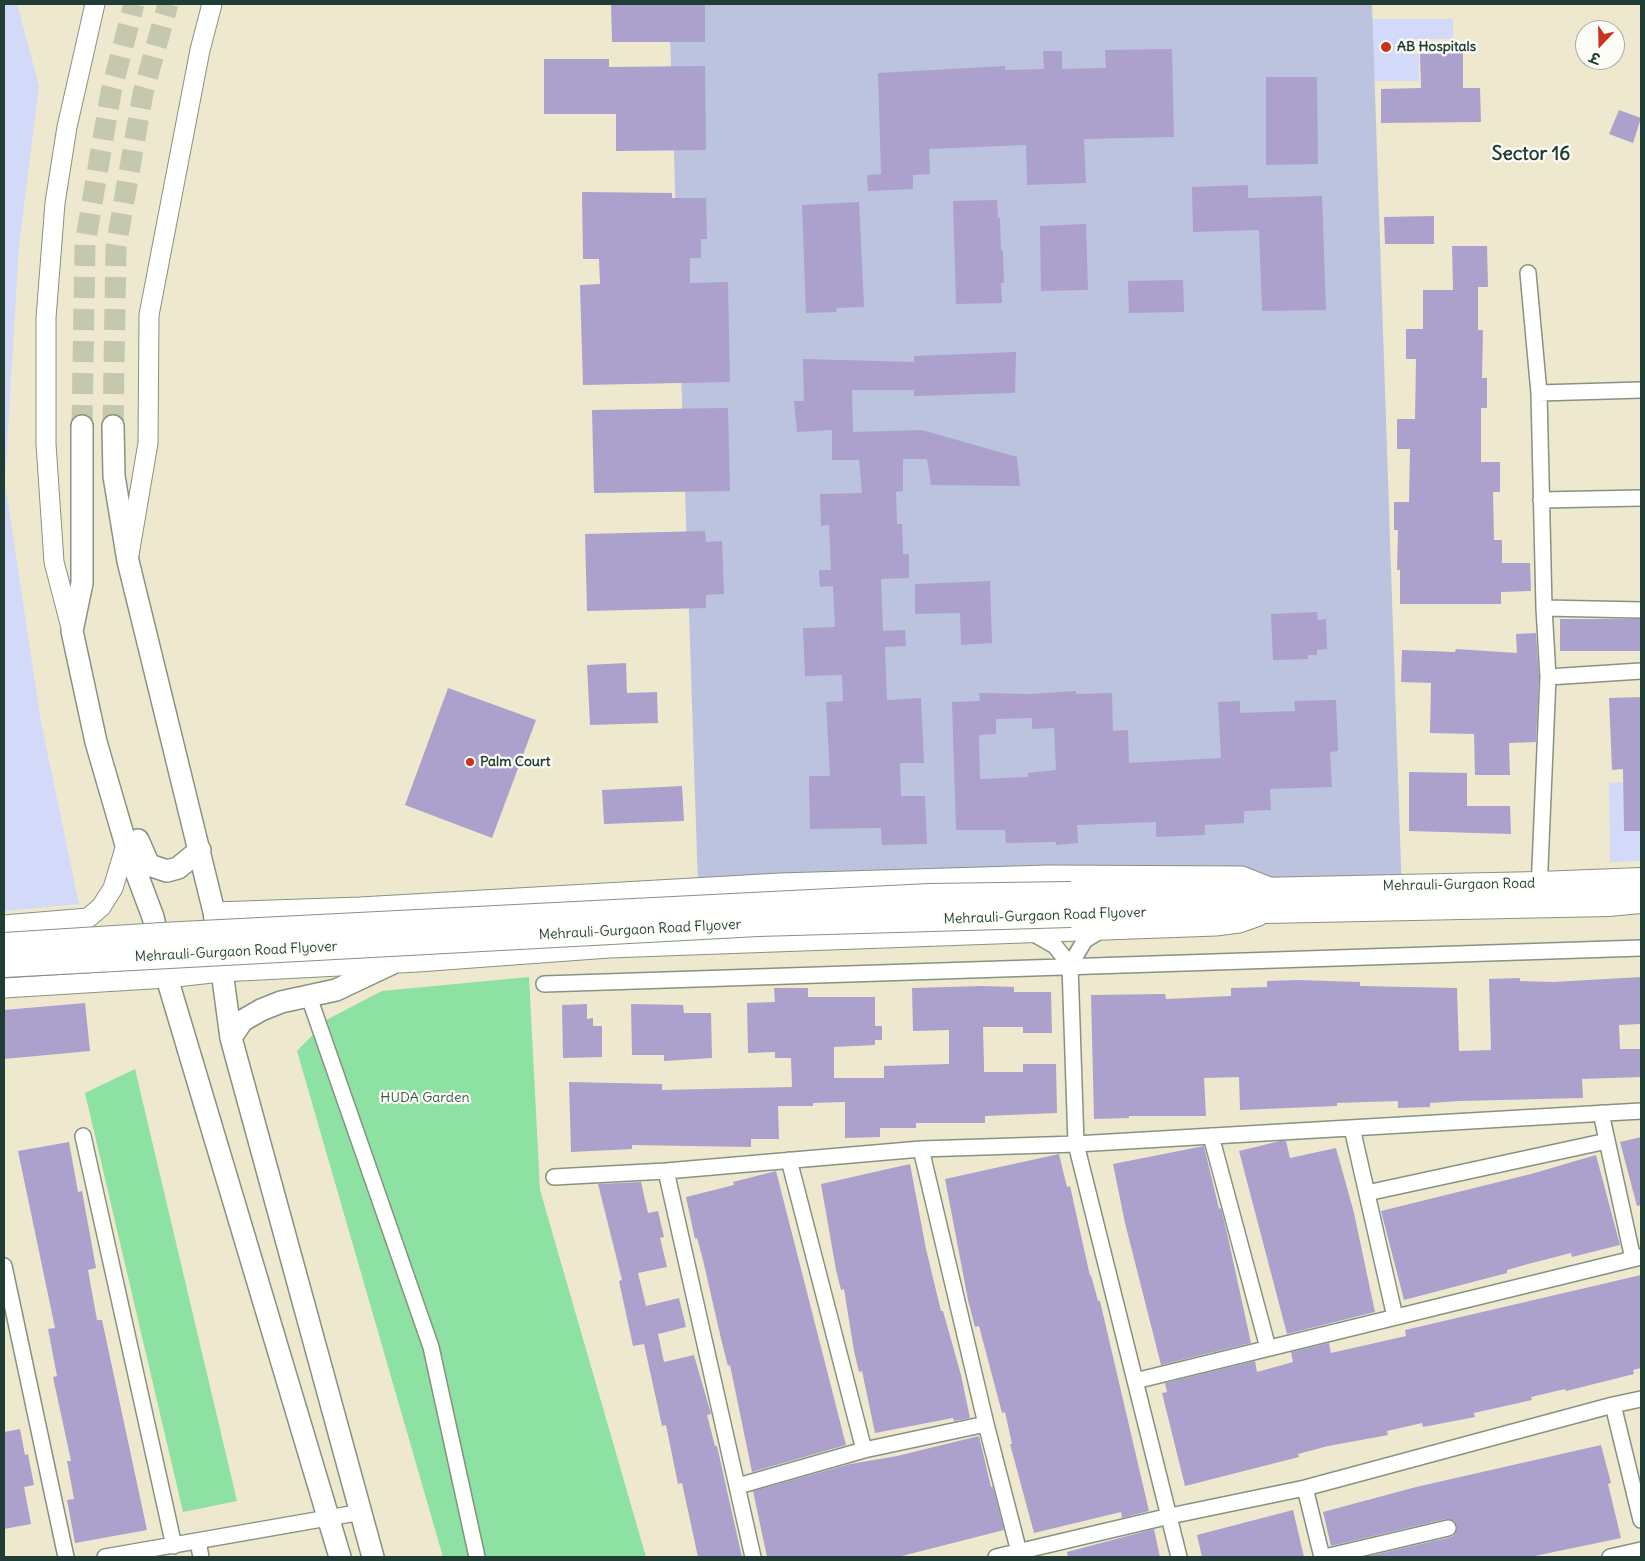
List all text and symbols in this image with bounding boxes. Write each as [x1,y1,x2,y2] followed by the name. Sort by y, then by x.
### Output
[1575,20,1625,70] north arrow
[1397,39,1476,55] place label: AB Hospitals
[1379,40,1393,54] marker: AB Hospitals
[1587,48,1603,68] text: उ
[1492,144,1570,166] district label: Sector 16
[480,754,550,770] place label: Palm Court
[464,756,476,768] marker: Palm Court
[1383,875,1535,895] street label: Mehrauli-Gurgaon Road
[943,904,1147,928] street label: Mehrauli-Gurgaon Road Flyover
[538,916,742,944] street label: Mehrauli-Gurgaon Road Flyover
[134,938,338,966] street label: Mehrauli-Gurgaon Road Flyover
[380,1090,470,1106] park label: HUDA Garden

